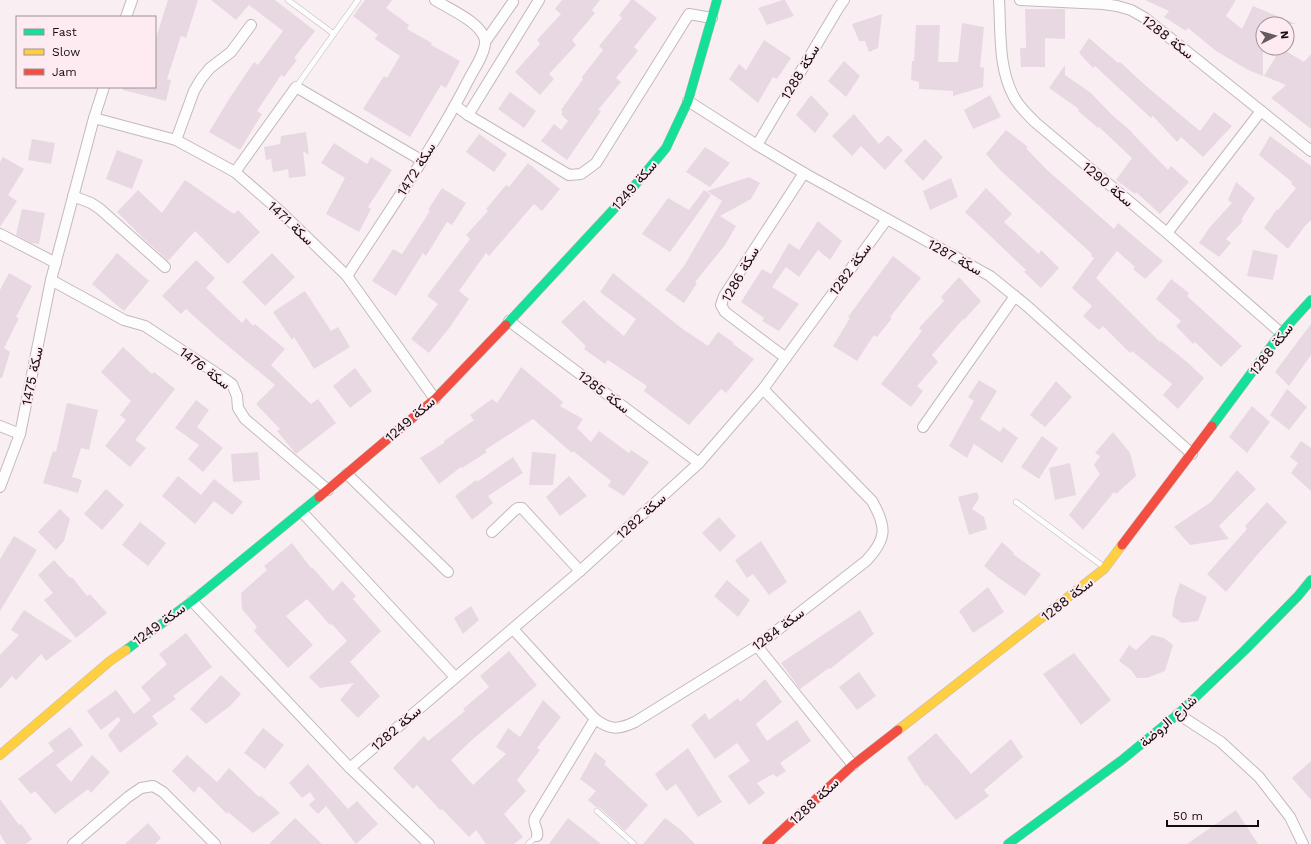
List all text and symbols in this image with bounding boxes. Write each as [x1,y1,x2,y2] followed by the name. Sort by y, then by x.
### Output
[1139,12,1197,62] street label: سكة 1288
[16,16,156,88] legend
[1255,16,1295,56] north arrow
[52,25,77,39] text: Fast
[1278,30,1291,40] text: N
[777,42,823,102] street label: سكة 1288
[52,45,80,59] text: Slow
[52,65,77,79] text: Jam
[393,139,439,199] street label: سكة 1472
[608,157,660,213] street label: سكة 1249
[1079,158,1137,210] street label: سكة 1290
[265,198,317,248] street label: سكة 1471
[925,236,985,278] street label: سكة 1287
[826,240,874,298] street label: سكة 1282
[718,244,762,304] street label: سكة 1286
[1246,320,1296,378] street label: سكة 1288
[176,344,234,392] street label: سكة 1476
[18,345,46,407] street label: سكة 1475
[575,367,633,417] street label: سكة 1285
[382,393,438,445] street label: سكة 1249
[613,490,669,542] street label: سكة 1282
[1038,574,1096,624] street label: سكة 1288
[130,600,188,648] street label: سكة 1249
[749,604,807,654] street label: سكة 1284
[1136,692,1202,752] street label: شارع الروضة
[368,702,424,754] street label: سكة 1282
[786,774,842,828] street label: سكة 1288
[1167,802,1258,828] scale bar
[1173,809,1203,823] text: 50 m

